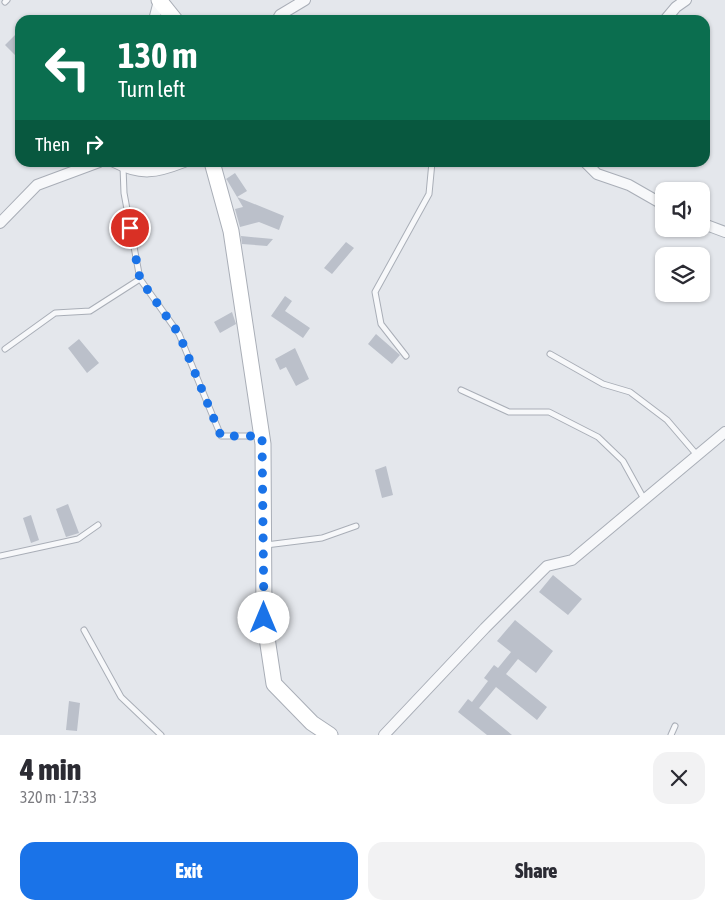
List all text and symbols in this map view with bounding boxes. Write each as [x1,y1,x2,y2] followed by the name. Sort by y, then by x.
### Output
[35,35,100,100] icon: left
[118,35,197,75] text: 130 m
[118,76,185,102] text: Turn left
[80,130,108,158] icon: right
[35,133,70,155] text: Then
[655,182,710,302] map controls
[655,182,710,237] button: sound
[109,207,151,249] pin
[116,214,144,242] icon: arrive
[655,247,710,302] button: layers
[237,591,289,643] position arrow
[20,752,81,786] text: 4 min
[653,752,705,804] button: close
[20,788,97,806] text: 320 m · 17:33
[20,842,358,900] button: Exit
[368,842,705,900] button: Share

